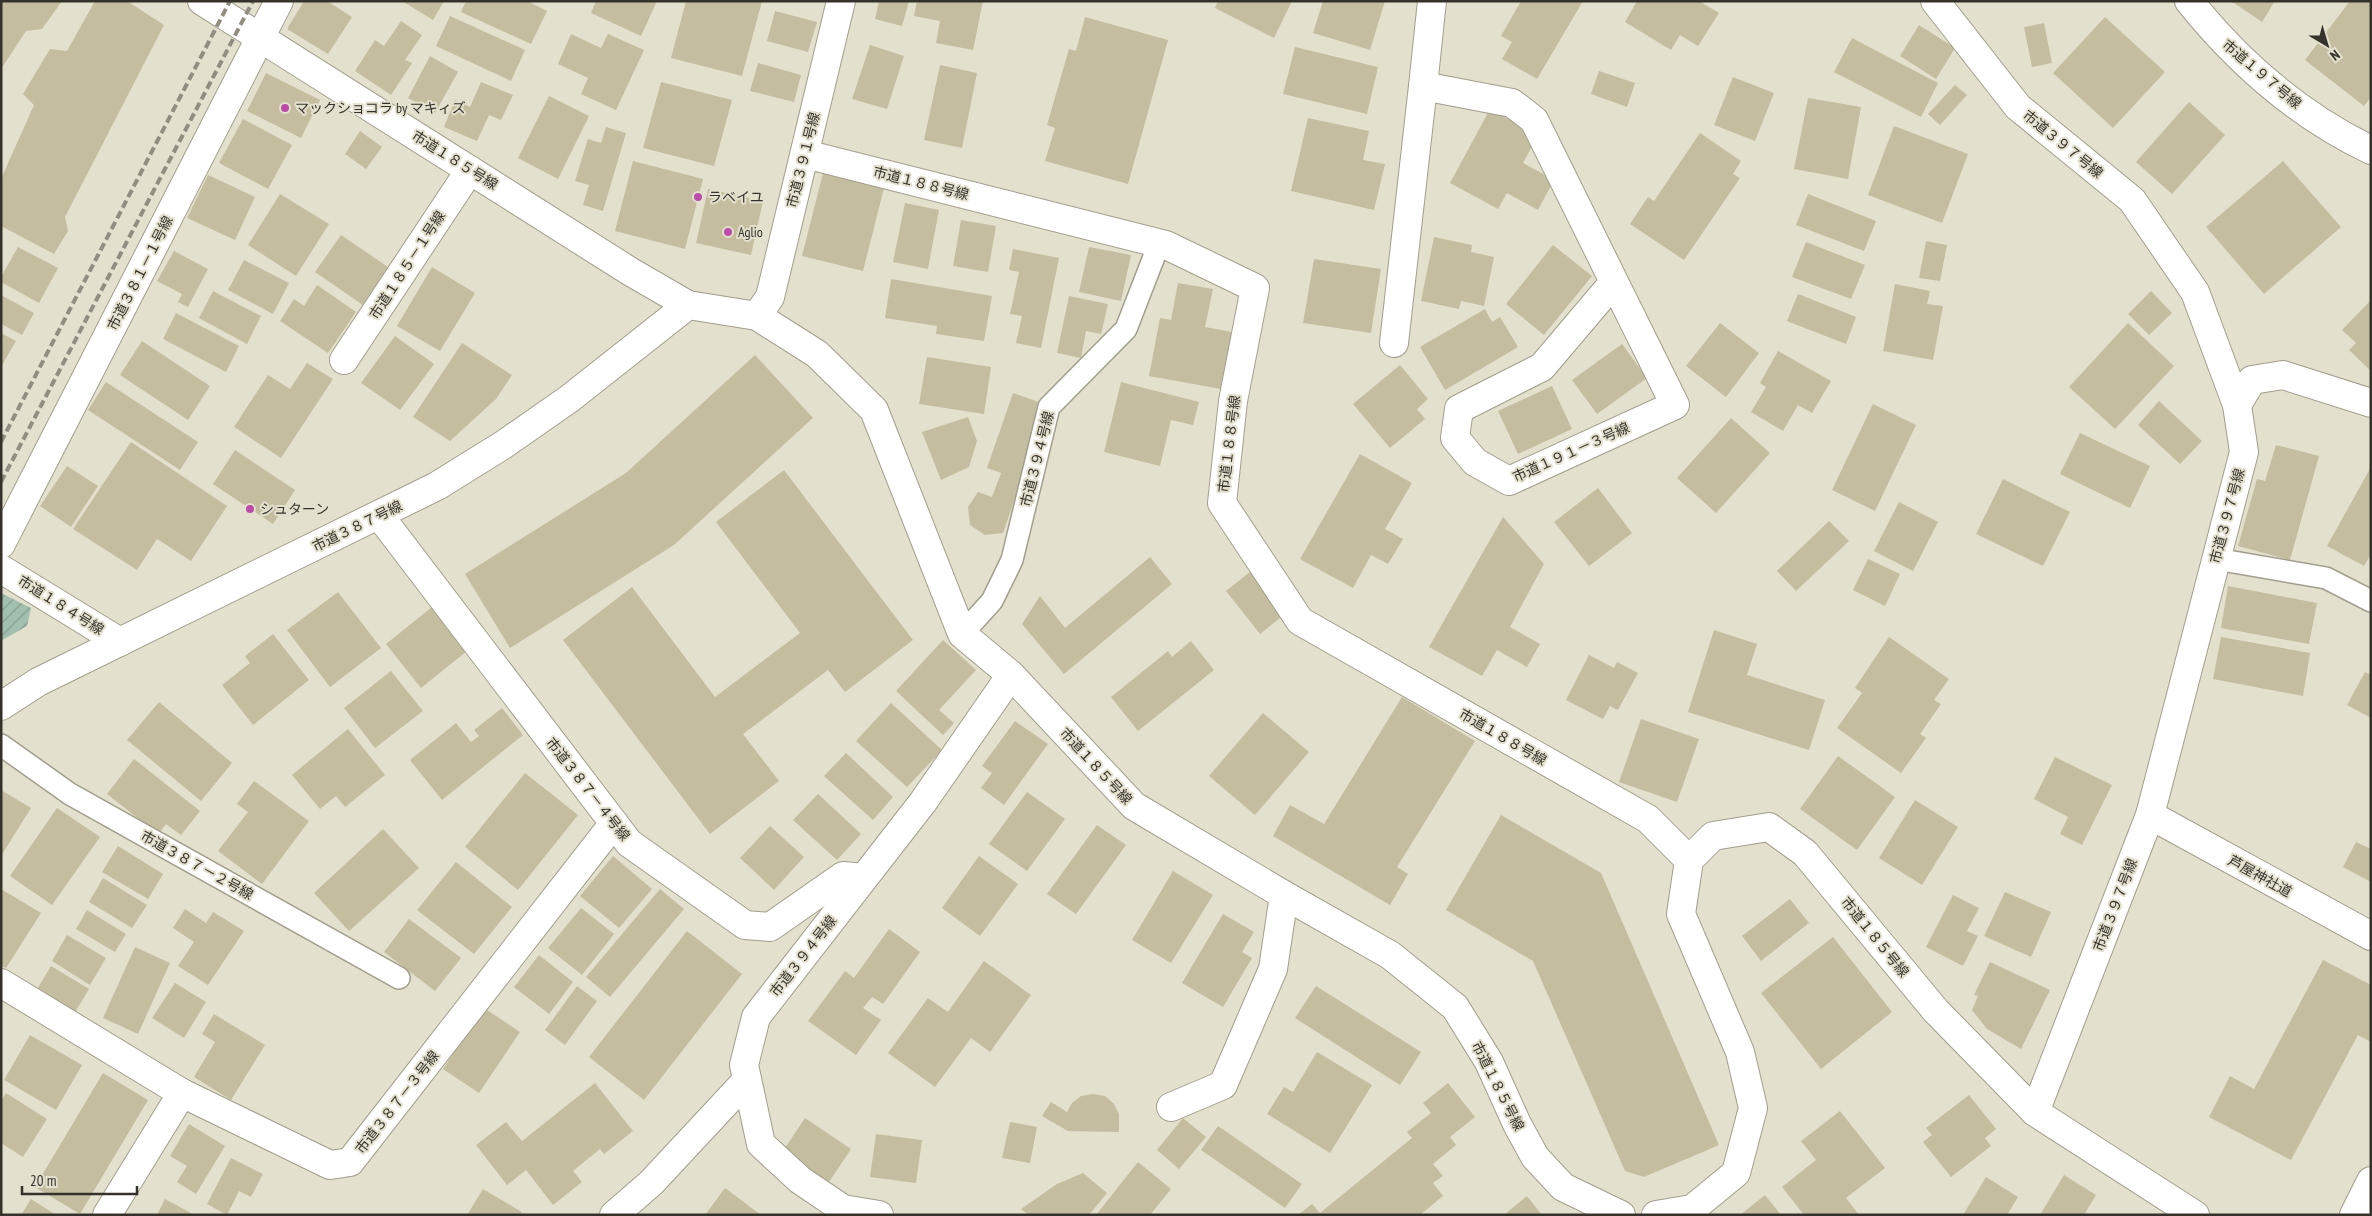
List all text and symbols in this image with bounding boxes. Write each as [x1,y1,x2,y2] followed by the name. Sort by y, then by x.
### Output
[2302,20,2352,70] north arrow
[2219,36,2305,112] street label: 市道１９７号線
[2326,46,2344,65] text: N
[295,99,466,117] place label: マックショコラ by マキィズ
[279,102,291,114] marker: マックショコラ by マキィズ
[2019,106,2107,182] street label: 市道３９７号線
[782,110,824,210] street label: 市道３９１号線
[409,126,501,194] street label: 市道１８５号線
[871,162,971,204] street label: 市道１８８号線
[708,188,764,206] place label: ラベイユ
[692,191,704,203] marker: ラベイユ
[365,207,449,323] street label: 市道１８５－１号線
[103,213,177,333] street label: 市道３８１－１号線
[738,223,763,241] place label: Aglio
[722,226,734,238] marker: Aglio
[1214,394,1244,494] street label: 市道１８８号線
[1016,409,1058,509] street label: 市道３９４号線
[1510,418,1632,486] street label: 市道１９１－３号線
[2206,466,2248,566] street label: 市道３９７号線
[309,496,405,556] street label: 市道３８７号線
[260,500,329,518] place label: シュターン
[244,503,256,515] marker: シュターン
[15,571,107,639] street label: 市道１８４号線
[1456,705,1550,769] street label: 市道１８８号線
[1056,724,1136,808] street label: 市道１８５号線
[542,734,634,844] street label: 市道３８７－４号線
[138,827,256,903] street label: 市道３８７－２号線
[2225,851,2295,901] street label: 芦屋神社道
[2089,856,2141,954] street label: 市道３９７号線
[1837,893,1913,981] street label: 市道１８５号線
[766,912,840,1000] street label: 市道３９４号線
[1468,1038,1528,1134] street label: 市道１８５号線
[351,1047,443,1157] street label: 市道３８７－３号線
[22,1164,138,1196] scale bar
[30,1171,56,1190] text: 20 m

